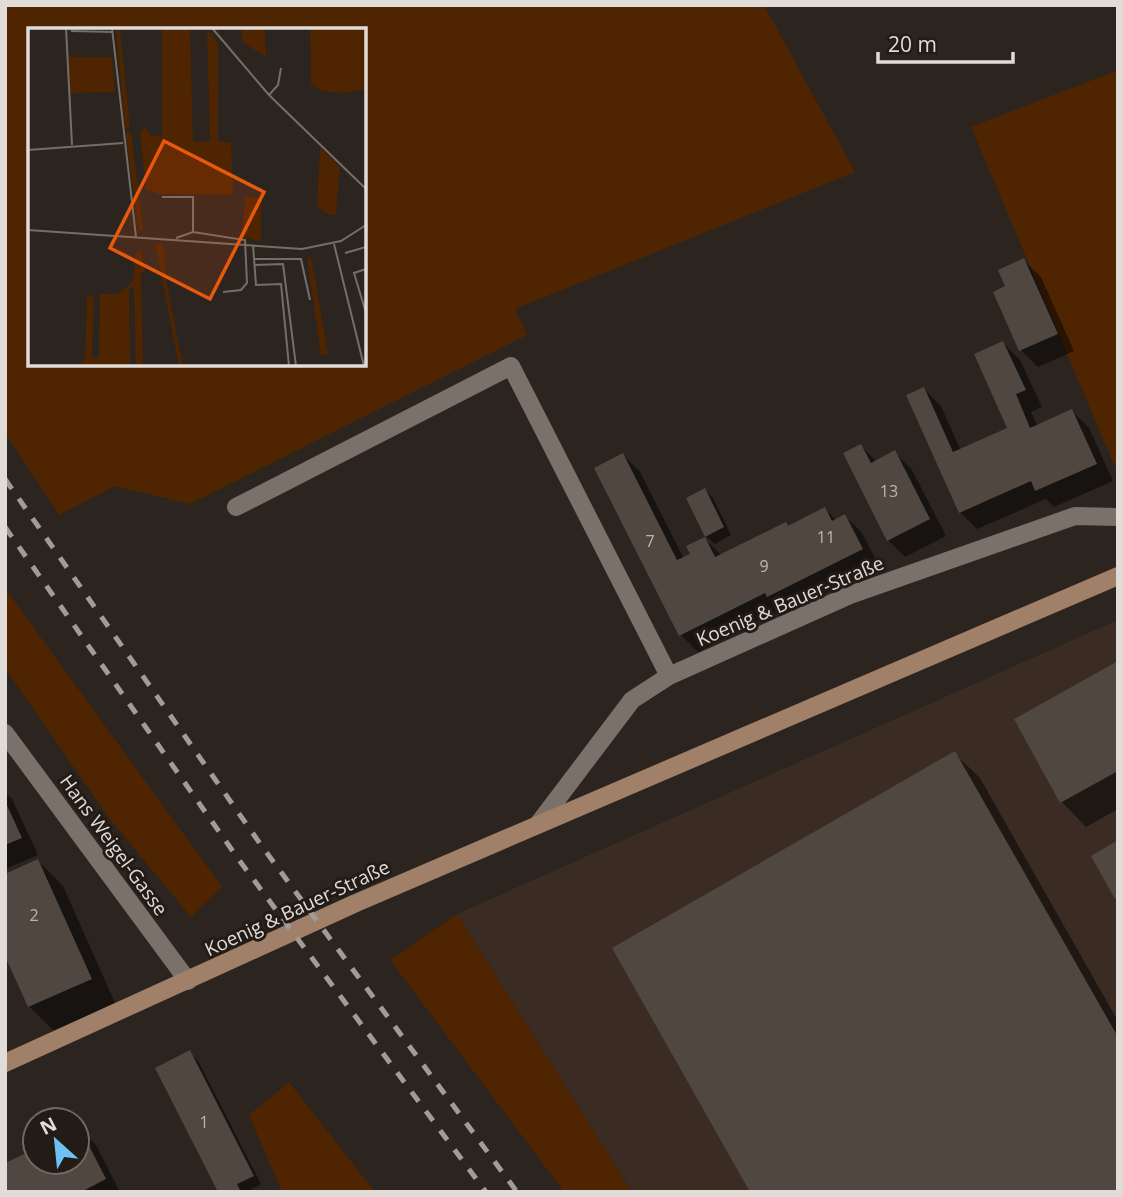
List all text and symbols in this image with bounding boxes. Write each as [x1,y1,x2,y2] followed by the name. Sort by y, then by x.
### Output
[878,21,1013,65] scale bar
[28,28,366,366] inset map
[888,30,937,58] text: 20 m
[880,480,898,502] house number: 13
[817,526,835,548] house number: 11
[645,530,655,552] house number: 7
[692,550,888,652] street label: Koenig & Bauer-Straße
[759,555,769,577] house number: 9
[54,769,174,921] street label: Hans Weigel-Gasse
[200,854,394,962] street label: Koenig & Bauer-Straße
[29,904,39,926] house number: 2
[21,1106,91,1176] north arrow
[35,1111,61,1141] text: N
[199,1111,209,1133] house number: 1

